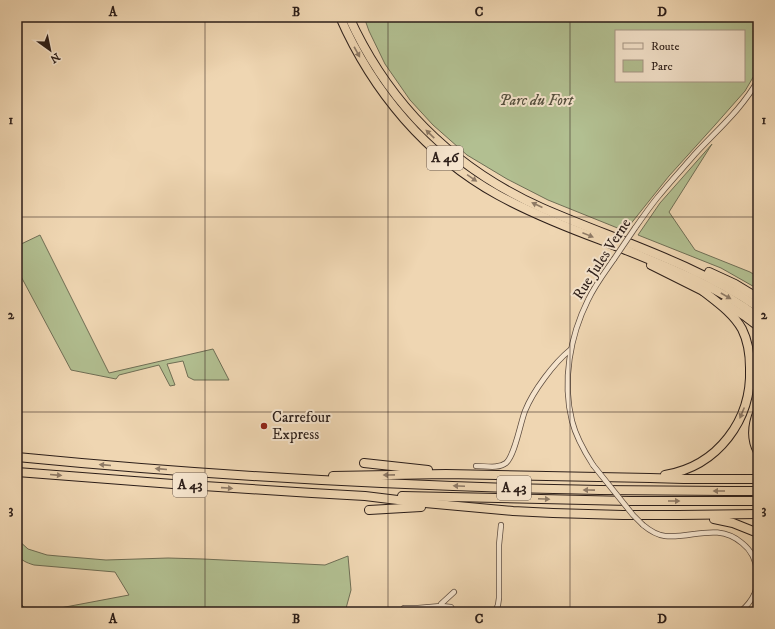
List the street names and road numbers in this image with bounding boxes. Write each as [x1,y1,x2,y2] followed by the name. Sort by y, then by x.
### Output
[427,146,463,170] road number: A 46
[569,215,635,303] street label: Rue Jules Verne
[173,473,207,497] road number: A 43
[497,476,531,500] road number: A 43

